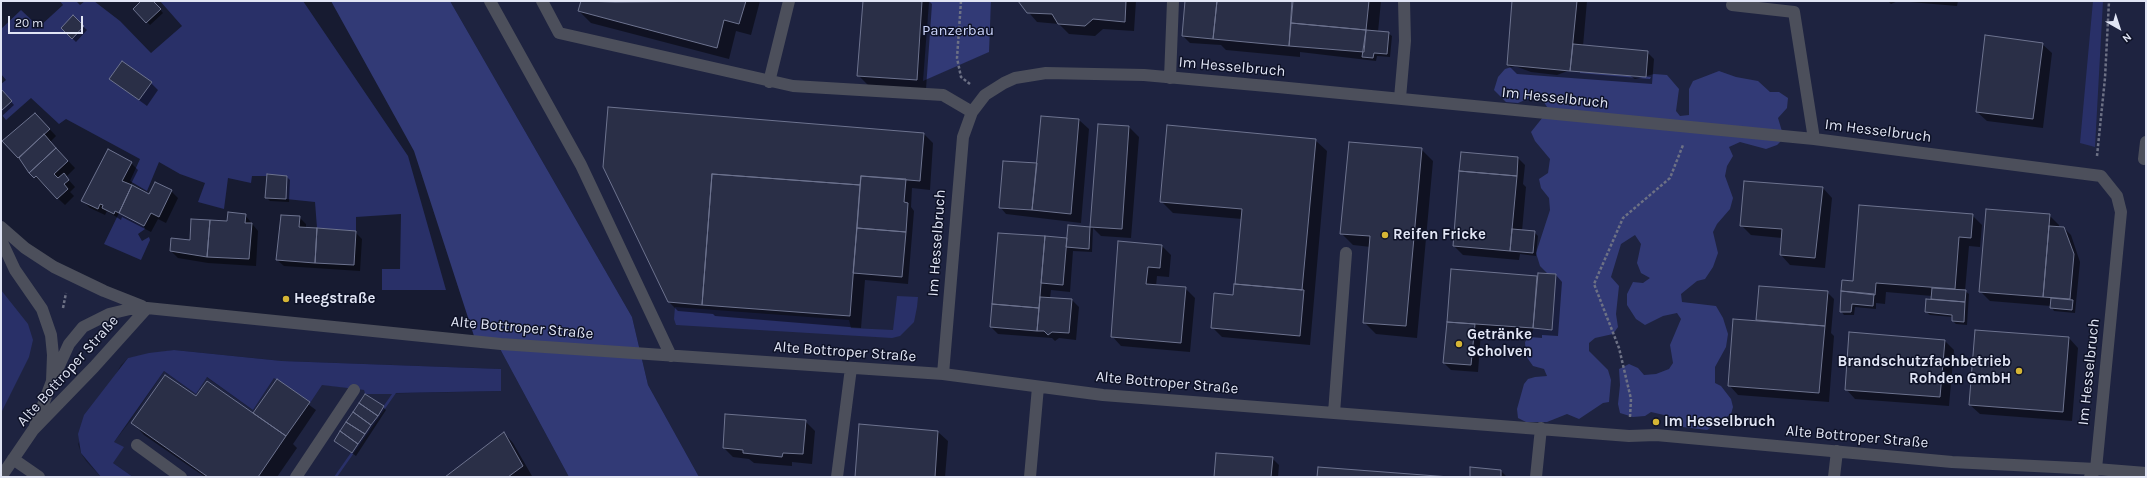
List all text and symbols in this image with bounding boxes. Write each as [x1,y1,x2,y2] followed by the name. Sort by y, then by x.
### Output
[10,8,85,34] scale bar
[2099,8,2139,48] north arrow
[15,16,43,30] text: 20 m
[922,22,994,40] park label: Panzerbau
[2120,30,2134,45] text: N
[1178,53,1286,81] street label: Im Hesselbruch
[1501,83,1609,113] street label: Im Hesselbruch
[1824,116,1932,146] street label: Im Hesselbruch
[924,189,950,297] street label: Im Hesselbruch
[1393,226,1486,244] place label: Reifen Fricke
[1380,230,1390,240] marker: Reifen Fricke
[294,290,375,308] place label: Heegstraße
[281,294,291,304] marker: Heegstraße
[14,312,122,430] street label: Alte Bottroper Straße
[450,313,594,343] street label: Alte Bottroper Straße
[2074,318,2104,426] street label: Im Hesselbruch
[1467,326,1532,361] place label: Getränke Scholven
[773,338,917,366] street label: Alte Bottroper Straße
[1454,339,1464,349] marker: Getränke Scholven
[1837,353,2011,388] place label: Brandschutzfachbetrieb Rohden GmbH
[2014,366,2024,376] marker: Brandschutzfachbetrieb Rohden GmbH
[1095,368,1239,398] street label: Alte Bottroper Straße
[1664,413,1775,431] place label: Im Hesselbruch
[1651,417,1661,427] marker: Im Hesselbruch
[1785,422,1929,452] street label: Alte Bottroper Straße

